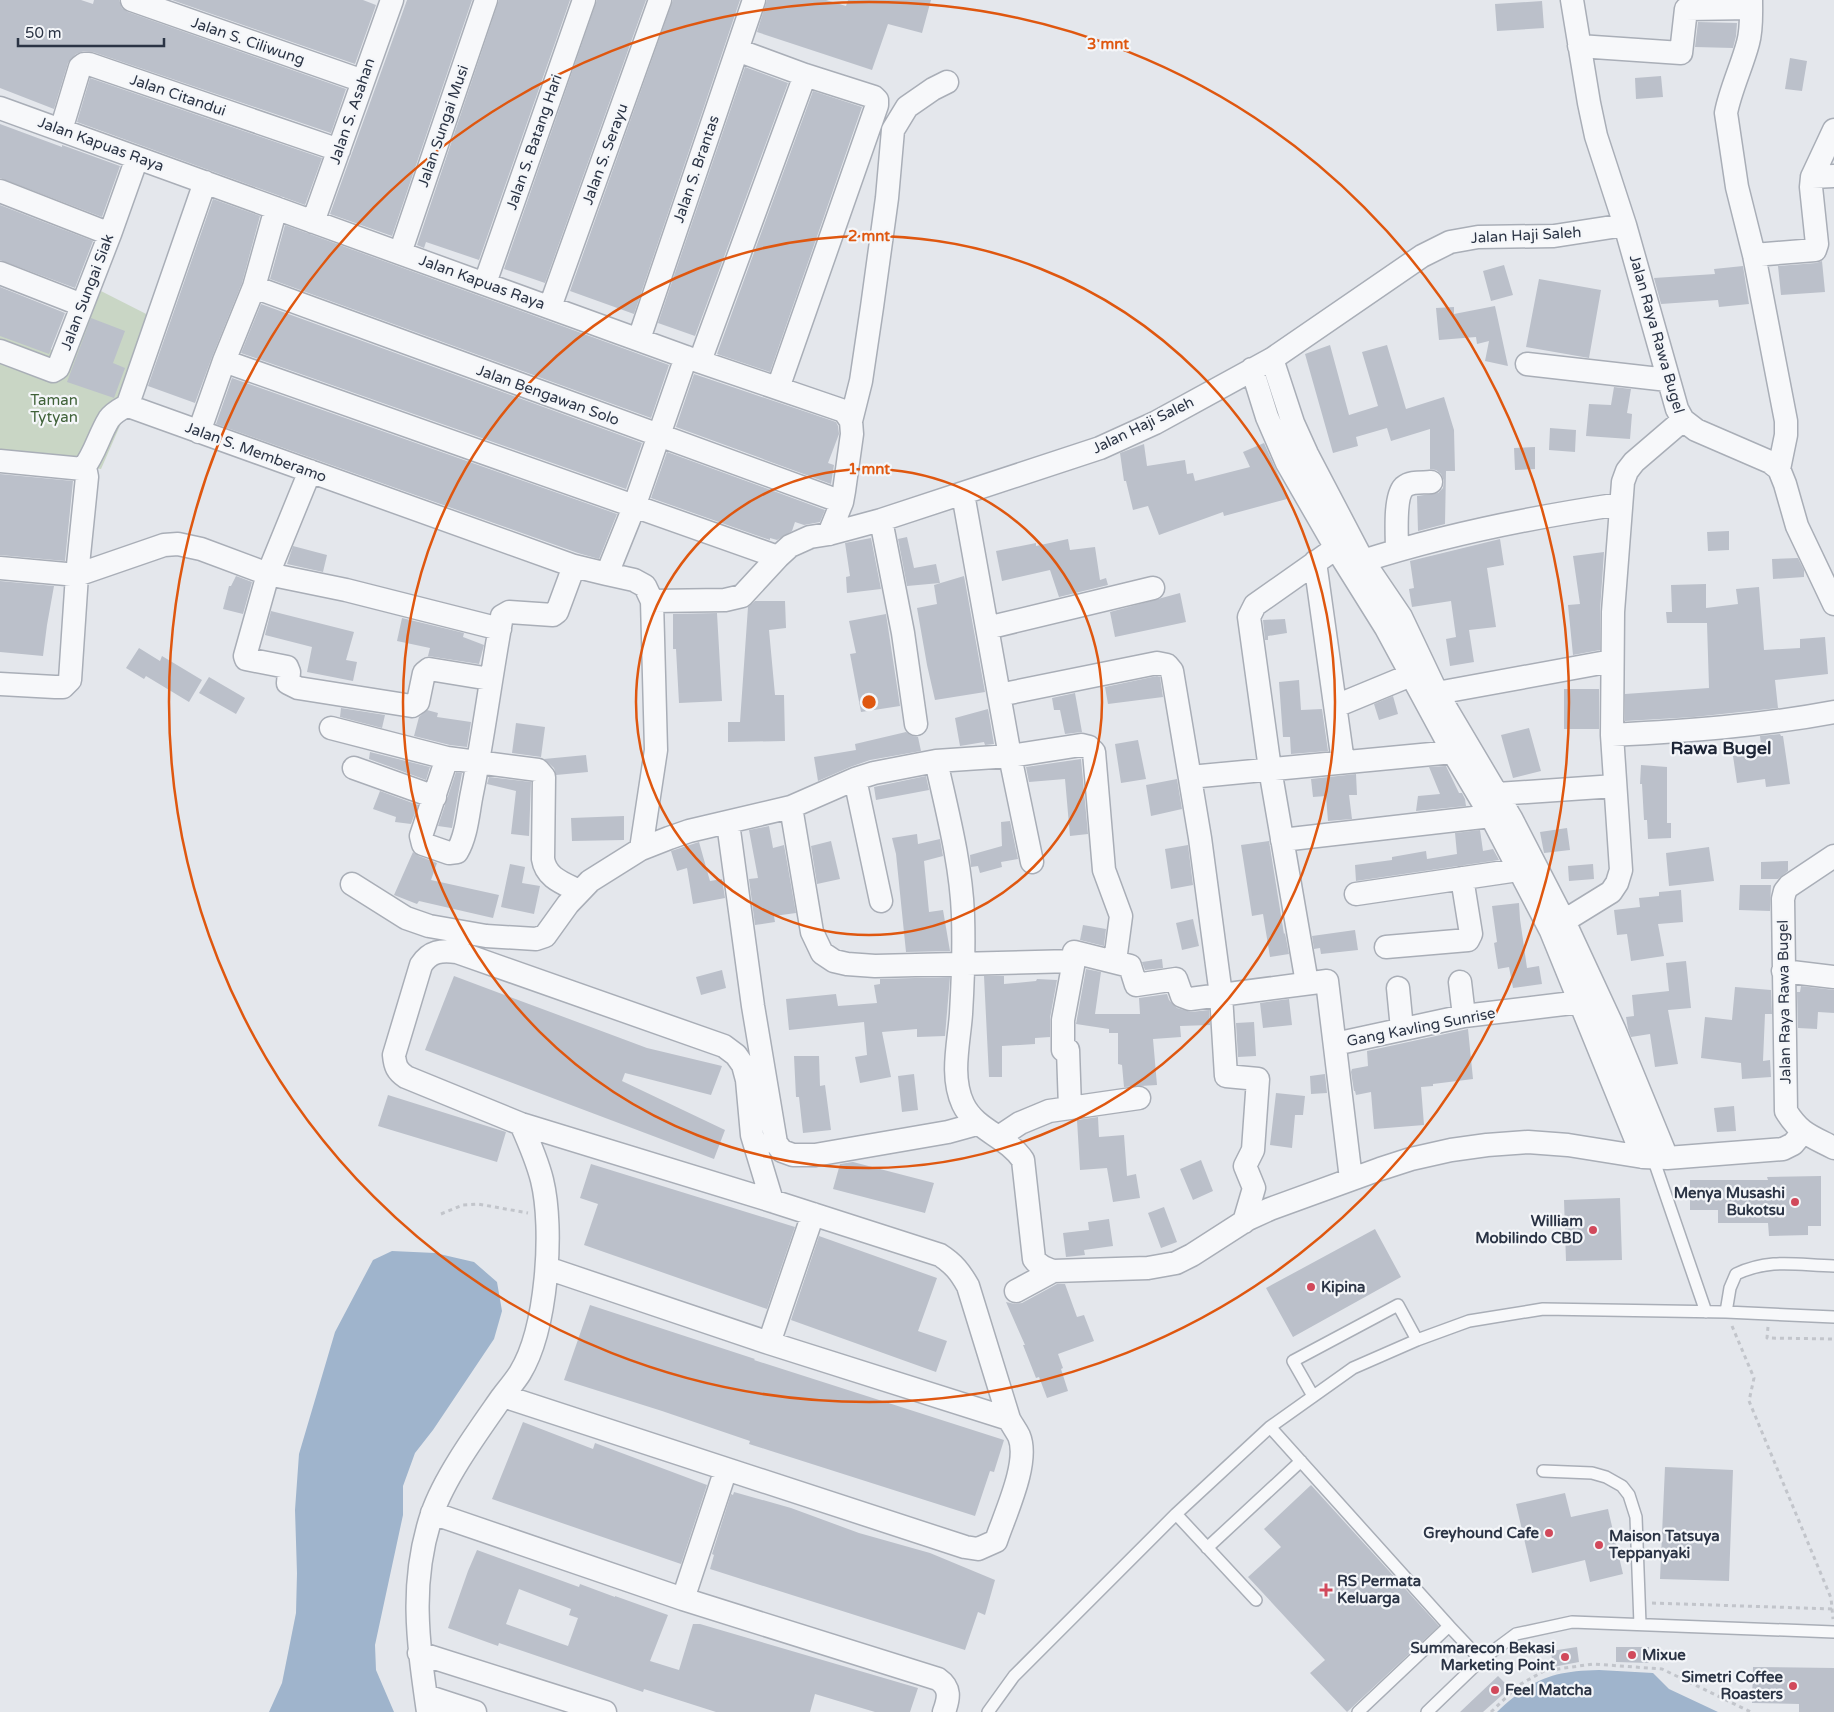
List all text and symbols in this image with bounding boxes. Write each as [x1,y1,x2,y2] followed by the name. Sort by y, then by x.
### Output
[189,13,307,69] street label: Jalan S. Ciliwung
[18,15,164,47] scale bar
[25,24,62,42] text: 50 m
[1087,35,1129,53] text: 3 mnt
[325,56,379,166] street label: Jalan S. Asahan
[414,63,472,189] street label: Jalan Sungai Musi
[128,70,228,120] street label: Jalan Citandui
[502,72,566,212] street label: Jalan S. Batang Hari
[578,101,632,207] street label: Jalan S. Serayu
[36,113,166,175] street label: Jalan Kapuas Raya
[669,113,723,225] street label: Jalan S. Brantas
[1470,223,1582,247] street label: Jalan Haji Saleh
[848,227,890,245] text: 2 mnt
[57,231,117,353] street label: Jalan Sungai Siak
[417,251,547,313] street label: Jalan Kapuas Raya
[1626,253,1688,415] street label: Jalan Raya Rawa Bugel
[474,361,622,429] street label: Jalan Bengawan Solo
[30,391,78,426] park label: Taman Tytyan
[1089,393,1197,457] street label: Jalan Haji Saleh
[183,418,329,486] street label: Jalan S. Memberamo
[848,460,890,478] text: 1 mnt
[860,693,878,711] centre of rings
[1670,737,1772,759] district label: Rawa Bugel
[1774,920,1794,1084] street label: Jalan Raya Rawa Bugel
[1345,1004,1497,1050] street label: Gang Kavling Sunrise
[1674,1184,1785,1219] place label: Menya Musashi Bukotsu
[1789,1196,1801,1208] marker: Menya Musashi Bukotsu
[1475,1212,1583,1247] place label: William Mobilindo CBD
[1587,1224,1599,1236] marker: William Mobilindo CBD
[1321,1278,1366,1297] place label: Kipina
[1305,1281,1317,1293] marker: Kipina
[1423,1524,1540,1543] place label: Greyhound Cafe
[1543,1527,1555,1539] marker: Greyhound Cafe
[1608,1527,1720,1563] place label: Maison Tatsuya Teppanyaki
[1593,1539,1605,1551] marker: Maison Tatsuya Teppanyaki
[1337,1572,1421,1608] place label: RS Permata Keluarga
[1319,1583,1333,1597] marker: RS Permata Keluarga
[1410,1639,1555,1675] place label: Summarecon Bekasi Marketing Point
[1642,1646,1686,1664] place label: Mixue
[1626,1649,1638,1661] marker: Mixue
[1559,1651,1571,1663] marker: Summarecon Bekasi Marketing Point
[1681,1668,1783,1703] place label: Simetri Coffee Roasters
[1787,1680,1799,1692] marker: Simetri Coffee Roasters
[1505,1681,1592,1699] place label: Feel Matcha
[1489,1684,1501,1696] marker: Feel Matcha

